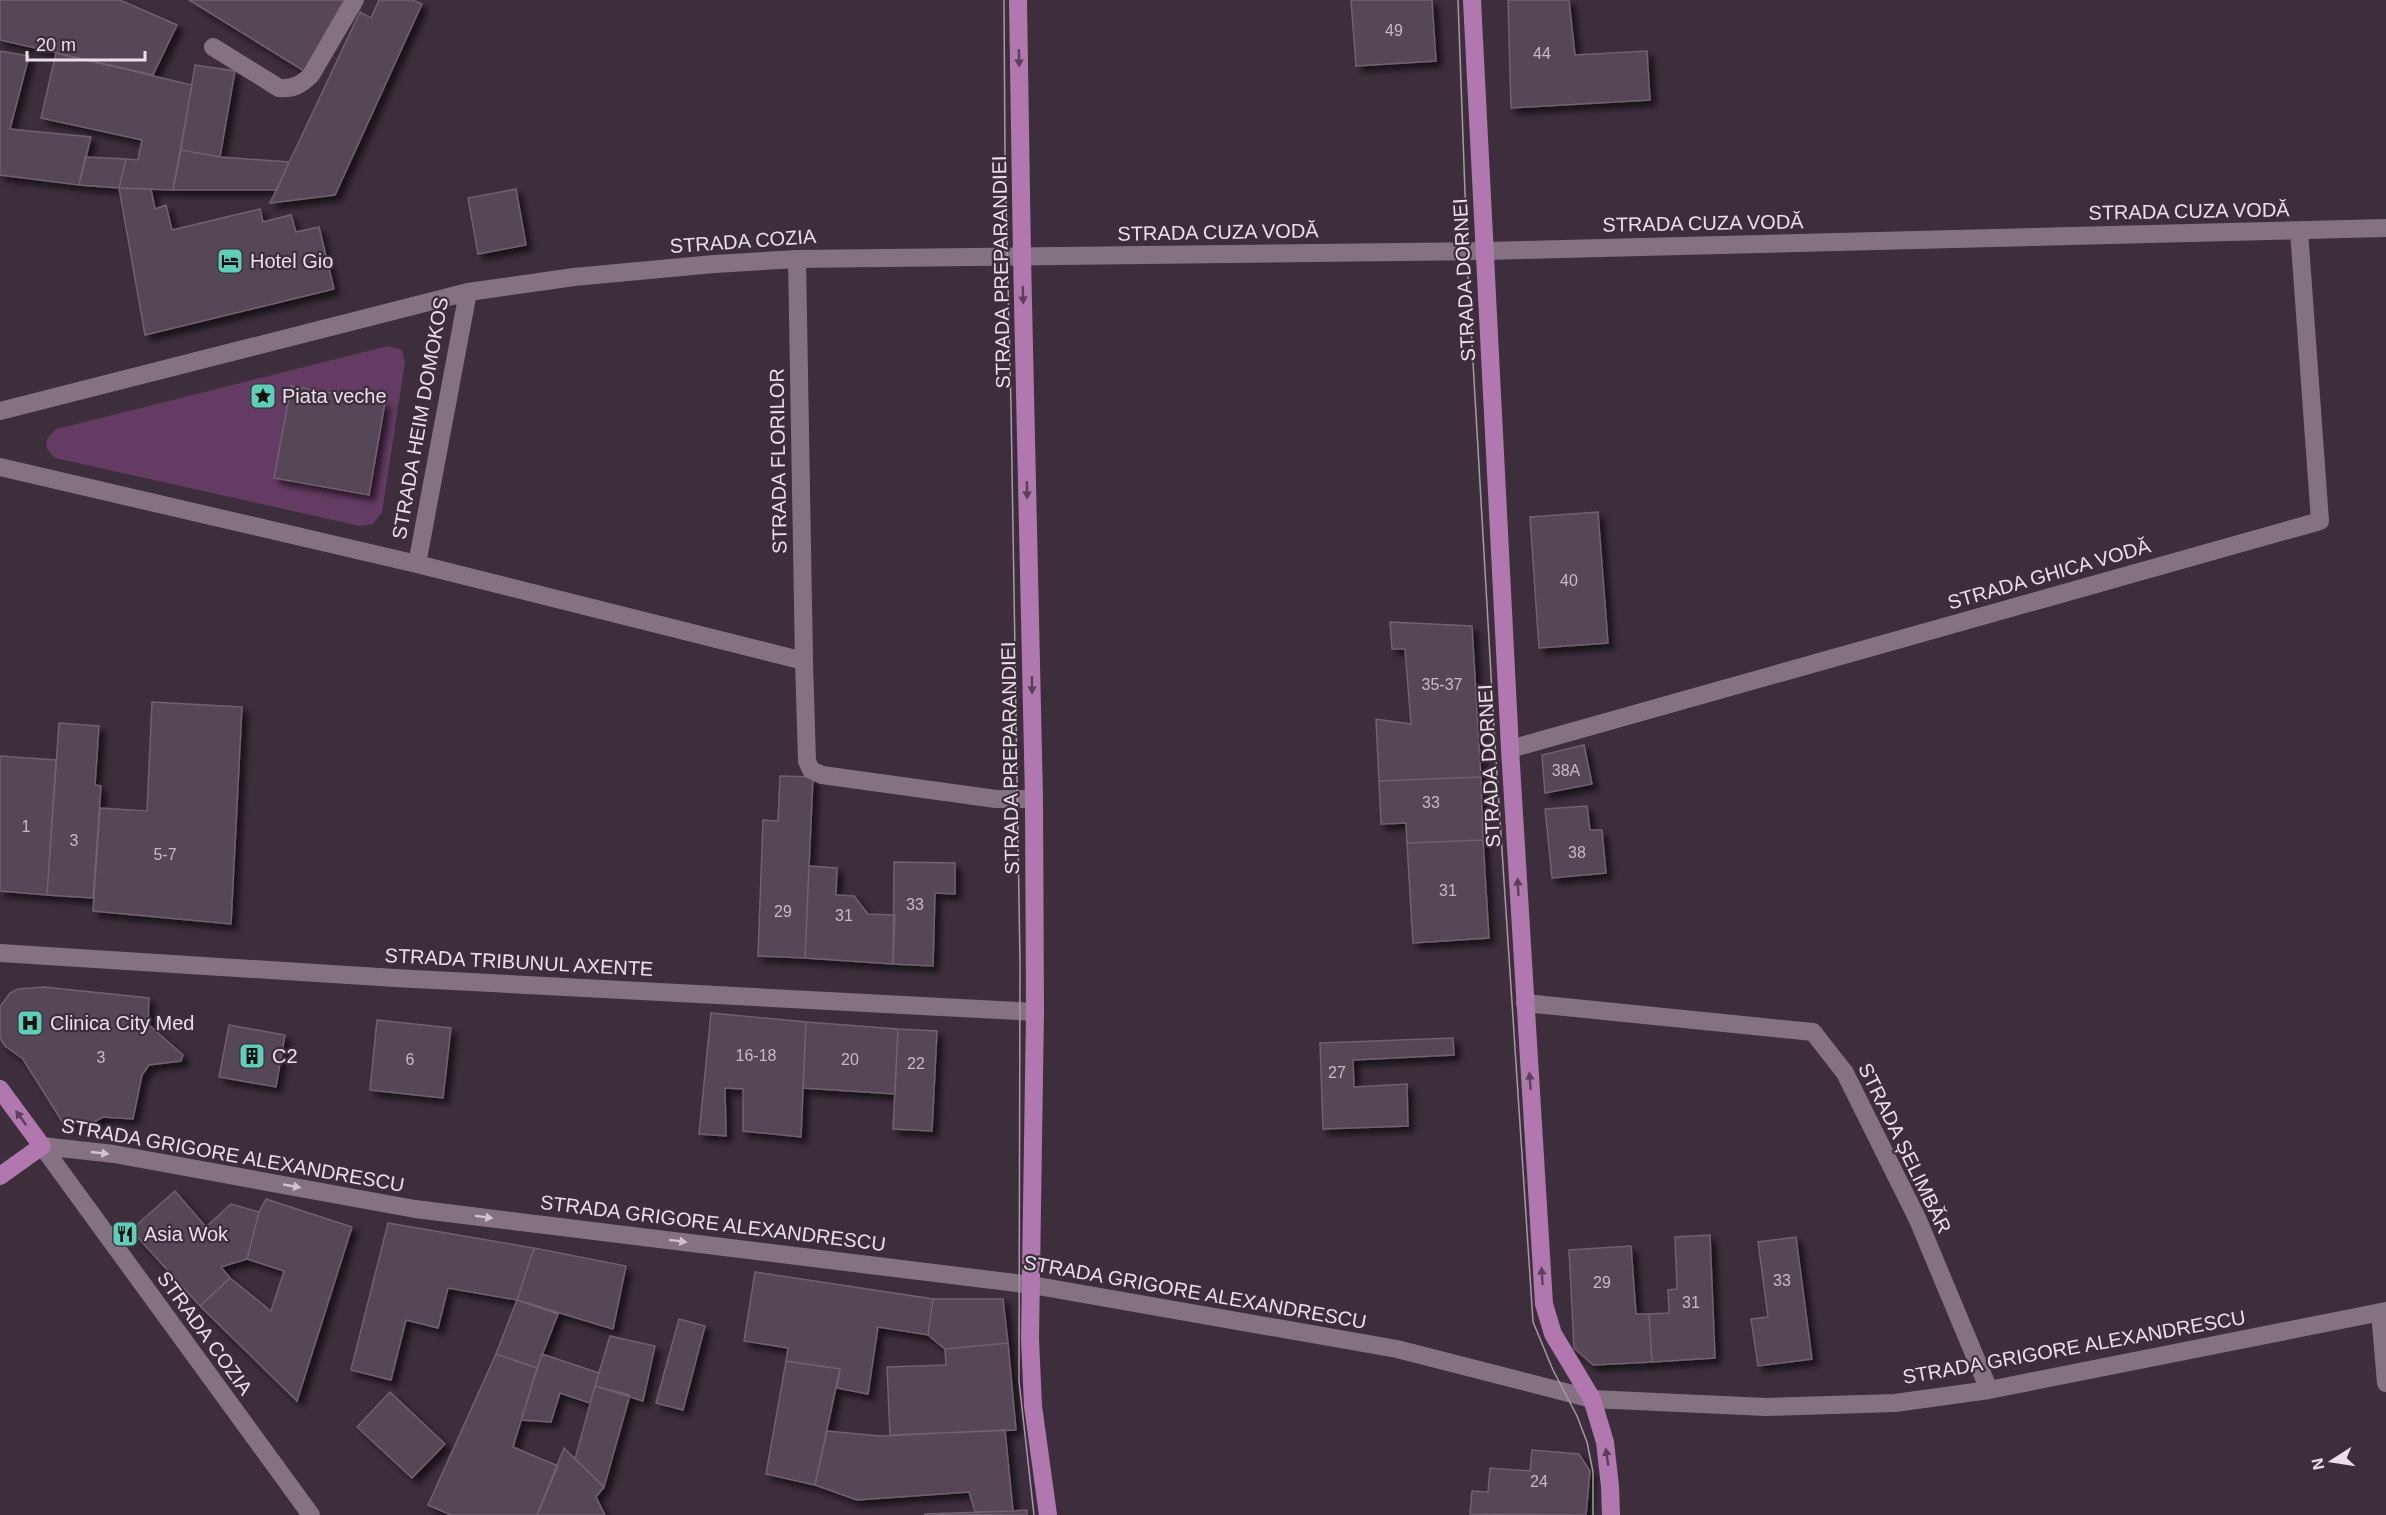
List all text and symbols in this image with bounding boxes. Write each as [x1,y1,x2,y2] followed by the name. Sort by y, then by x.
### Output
[1385,22,1403,39] house number: 49
[27,24,146,62] scale bar
[36,35,76,55] text: 20 m
[1533,45,1551,62] house number: 44
[1014,49,1024,68] one-way arrow
[988,155,1014,389] street label: STRADA PREPARANDIEI
[1449,198,1479,362] street label: STRADA DORNEI
[2088,198,2290,224] street label: STRADA CUZA VODĂ
[1602,210,1804,236] street label: STRADA CUZA VODĂ
[1117,219,1319,245] street label: STRADA CUZA VODĂ
[669,225,818,257] street label: STRADA COZIA
[215,246,245,276] hotel icon: Hotel Gio
[250,250,333,272] place label: Hotel Gio
[1018,286,1027,305] one-way arrow
[388,295,452,541] street label: STRADA HEIM DOMOKOS
[765,368,791,554] street label: STRADA FLORILOR
[248,381,278,411] place icon: Piata veche
[282,385,387,407] place label: Piata veche
[1023,481,1032,500] one-way arrow
[1945,534,2154,614] street label: STRADA GHICA VODĂ
[1560,572,1578,589] house number: 40
[997,641,1023,875] street label: STRADA PREPARANDIEI
[1027,676,1037,695] one-way arrow
[1422,676,1463,693] house number: 35-37
[1474,684,1504,848] street label: STRADA DORNEI
[1552,762,1581,779] house number: 38A
[1422,794,1440,811] house number: 33
[22,818,31,835] house number: 1
[70,832,79,849] house number: 3
[1568,844,1586,861] house number: 38
[153,846,177,863] house number: 5-7
[1513,877,1523,896] one-way arrow
[1439,882,1457,899] house number: 31
[906,896,924,913] house number: 33
[774,903,792,920] house number: 29
[835,907,853,924] house number: 31
[384,944,654,980] street label: STRADA TRIBUNUL AXENTE
[15,1008,45,1038] hospital icon: Clinica City Med
[50,1012,194,1034] place label: Clinica City Med
[237,1041,267,1071] building icon: C2
[272,1045,298,1067] place label: C2
[736,1047,777,1064] house number: 16-18
[97,1049,106,1066] house number: 3
[406,1051,415,1068] house number: 6
[841,1051,859,1068] house number: 20
[907,1055,925,1072] house number: 22
[1854,1059,1956,1237] street label: STRADA ȘELIMBĂR
[1328,1064,1346,1081] house number: 27
[1525,1072,1534,1091] one-way arrow
[15,1110,27,1126] one-way arrow
[60,1114,406,1196] street label: STRADA GRIGORE ALEXANDRESCU
[91,1148,110,1157] one-way arrow
[283,1182,302,1191] one-way arrow
[539,1191,887,1255] street label: STRADA GRIGORE ALEXANDRESCU
[475,1213,494,1222] one-way arrow
[110,1219,140,1249] restaurant icon: Asia Wok
[144,1223,229,1245] place label: Asia Wok
[669,1237,688,1246] one-way arrow
[1022,1251,1368,1333] street label: STRADA GRIGORE ALEXANDRESCU
[1538,1266,1547,1285] one-way arrow
[153,1267,257,1399] street label: STRADA COZIA
[1773,1272,1791,1289] house number: 33
[1593,1274,1611,1291] house number: 29
[1682,1294,1700,1311] house number: 31
[1901,1306,2247,1388] street label: STRADA GRIGORE ALEXANDRESCU
[2302,1431,2362,1491] north arrow
[1602,1447,1611,1466] one-way arrow
[2308,1457,2327,1471] text: N
[1530,1473,1548,1490] house number: 24

